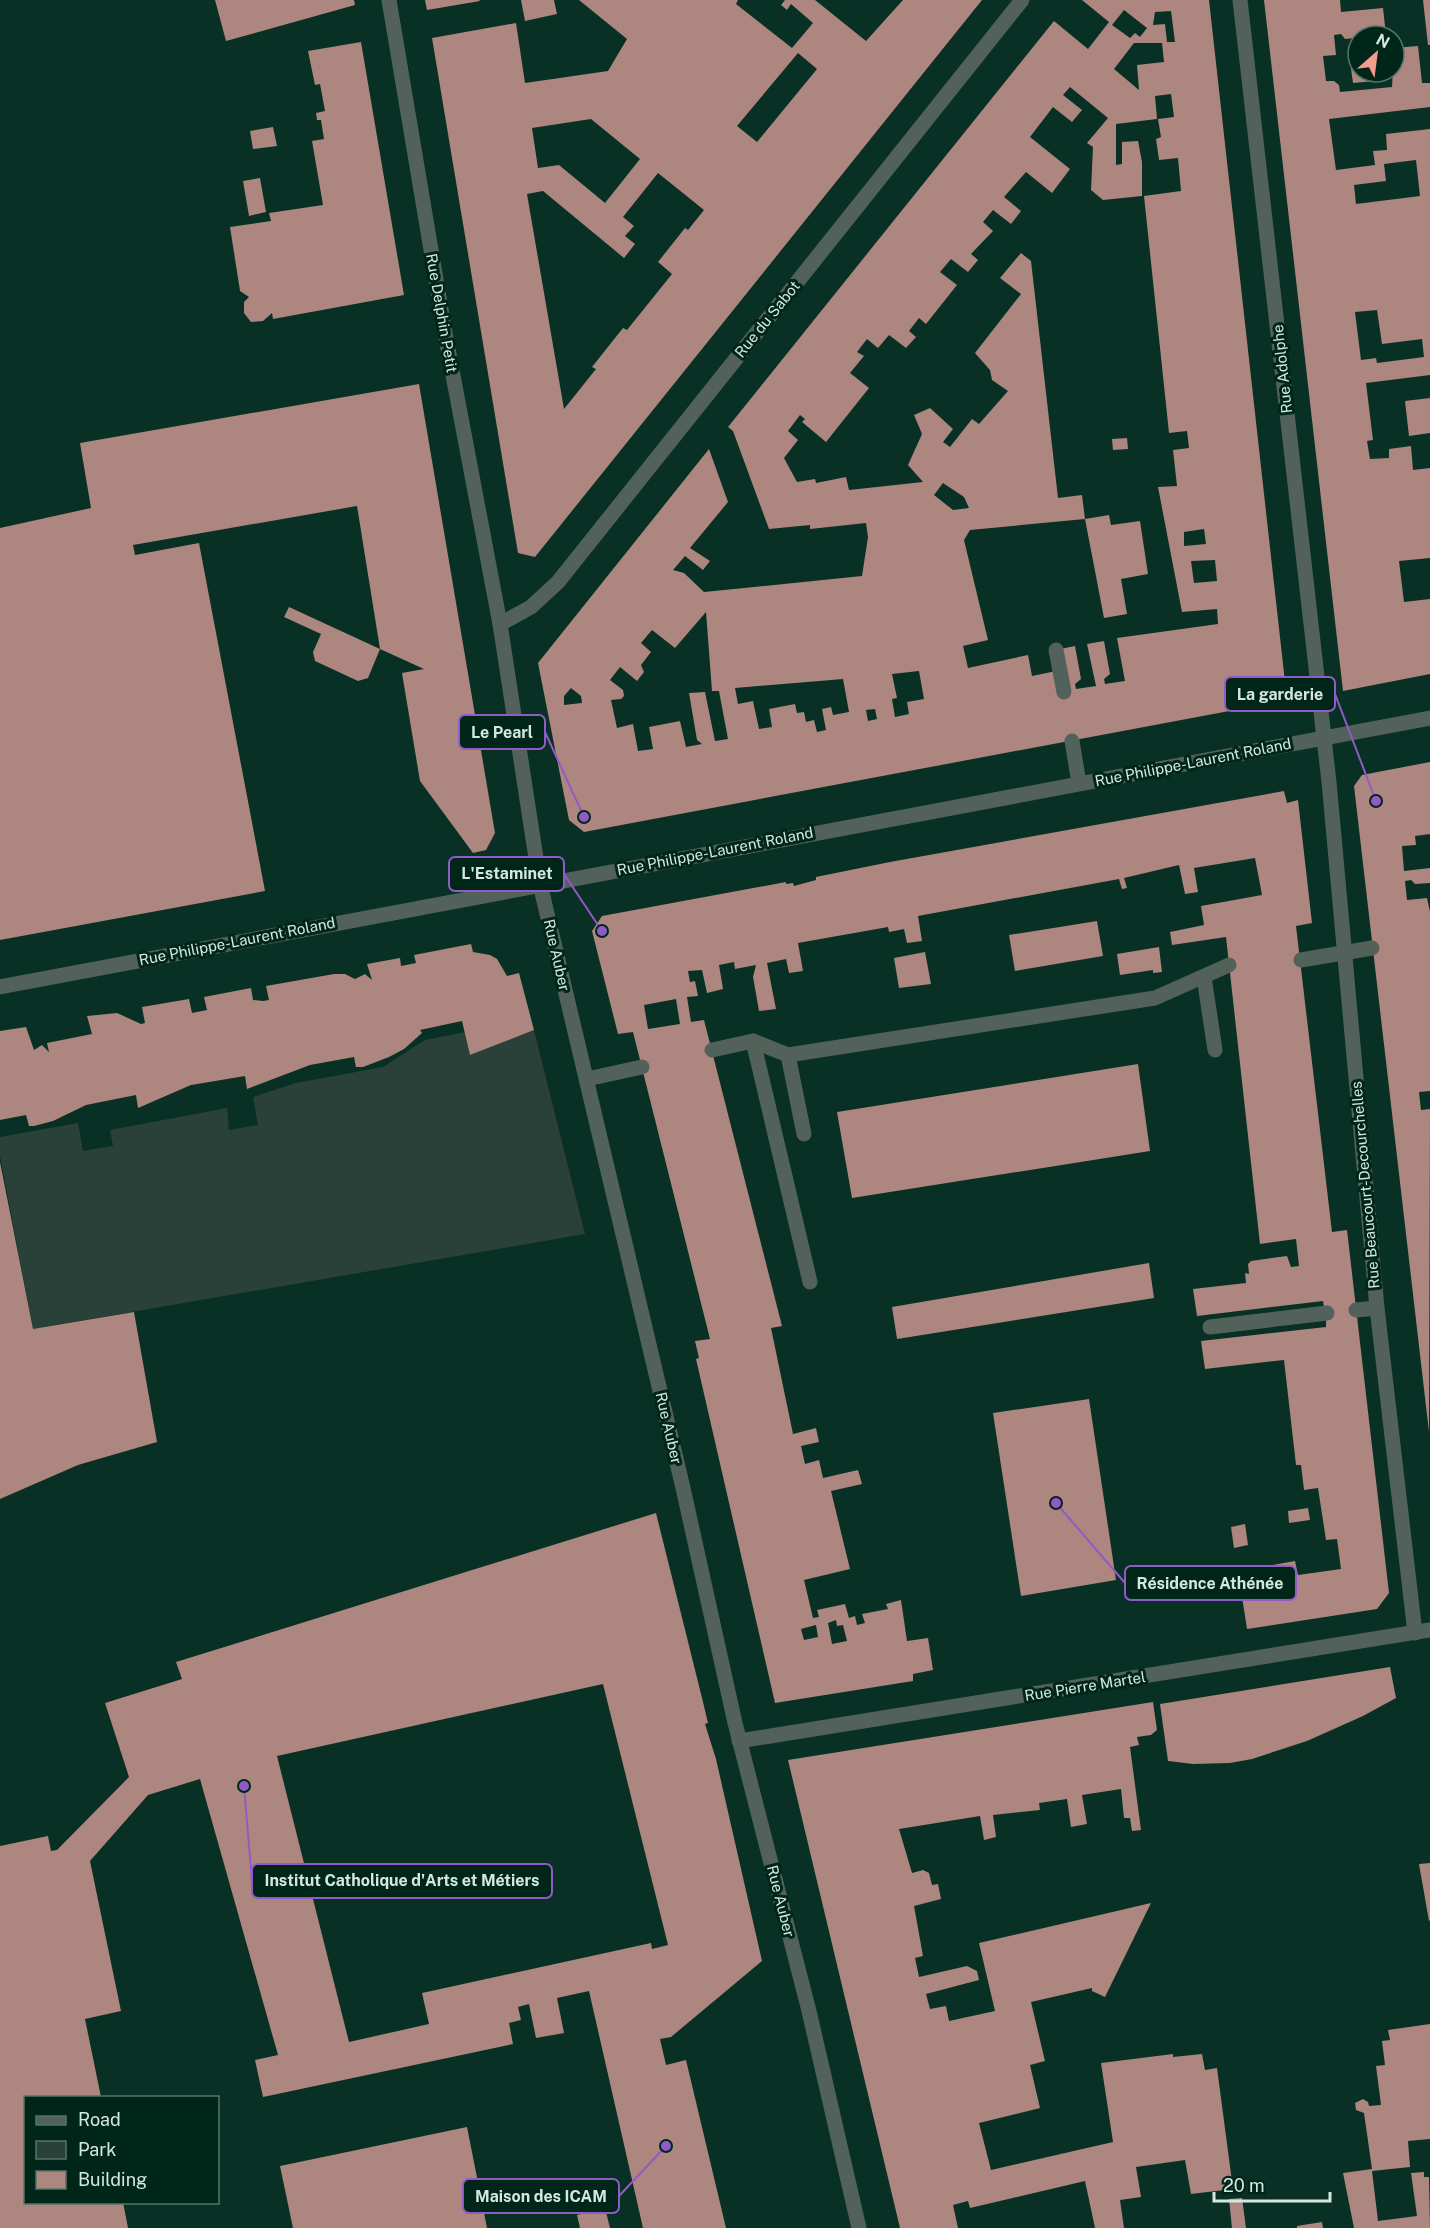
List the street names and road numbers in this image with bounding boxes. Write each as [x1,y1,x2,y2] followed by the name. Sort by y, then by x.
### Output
[423,252,461,374] street label: Rue Delphin Petit
[731,277,803,361] street label: Rue du Sabot
[1269,324,1295,414] street label: Rue Adolphe
[1093,735,1293,789] street label: Rue Philippe-Laurent Roland
[615,824,815,878] street label: Rue Philippe-Laurent Roland
[137,914,337,968] street label: Rue Philippe-Laurent Roland
[540,917,574,993] street label: Rue Auber
[1347,1081,1383,1289] street label: Rue Beaucourt-Decourchelles
[652,1390,686,1466] street label: Rue Auber
[1023,1668,1147,1704] street label: Rue Pierre Martel
[764,1863,798,1939] street label: Rue Auber

